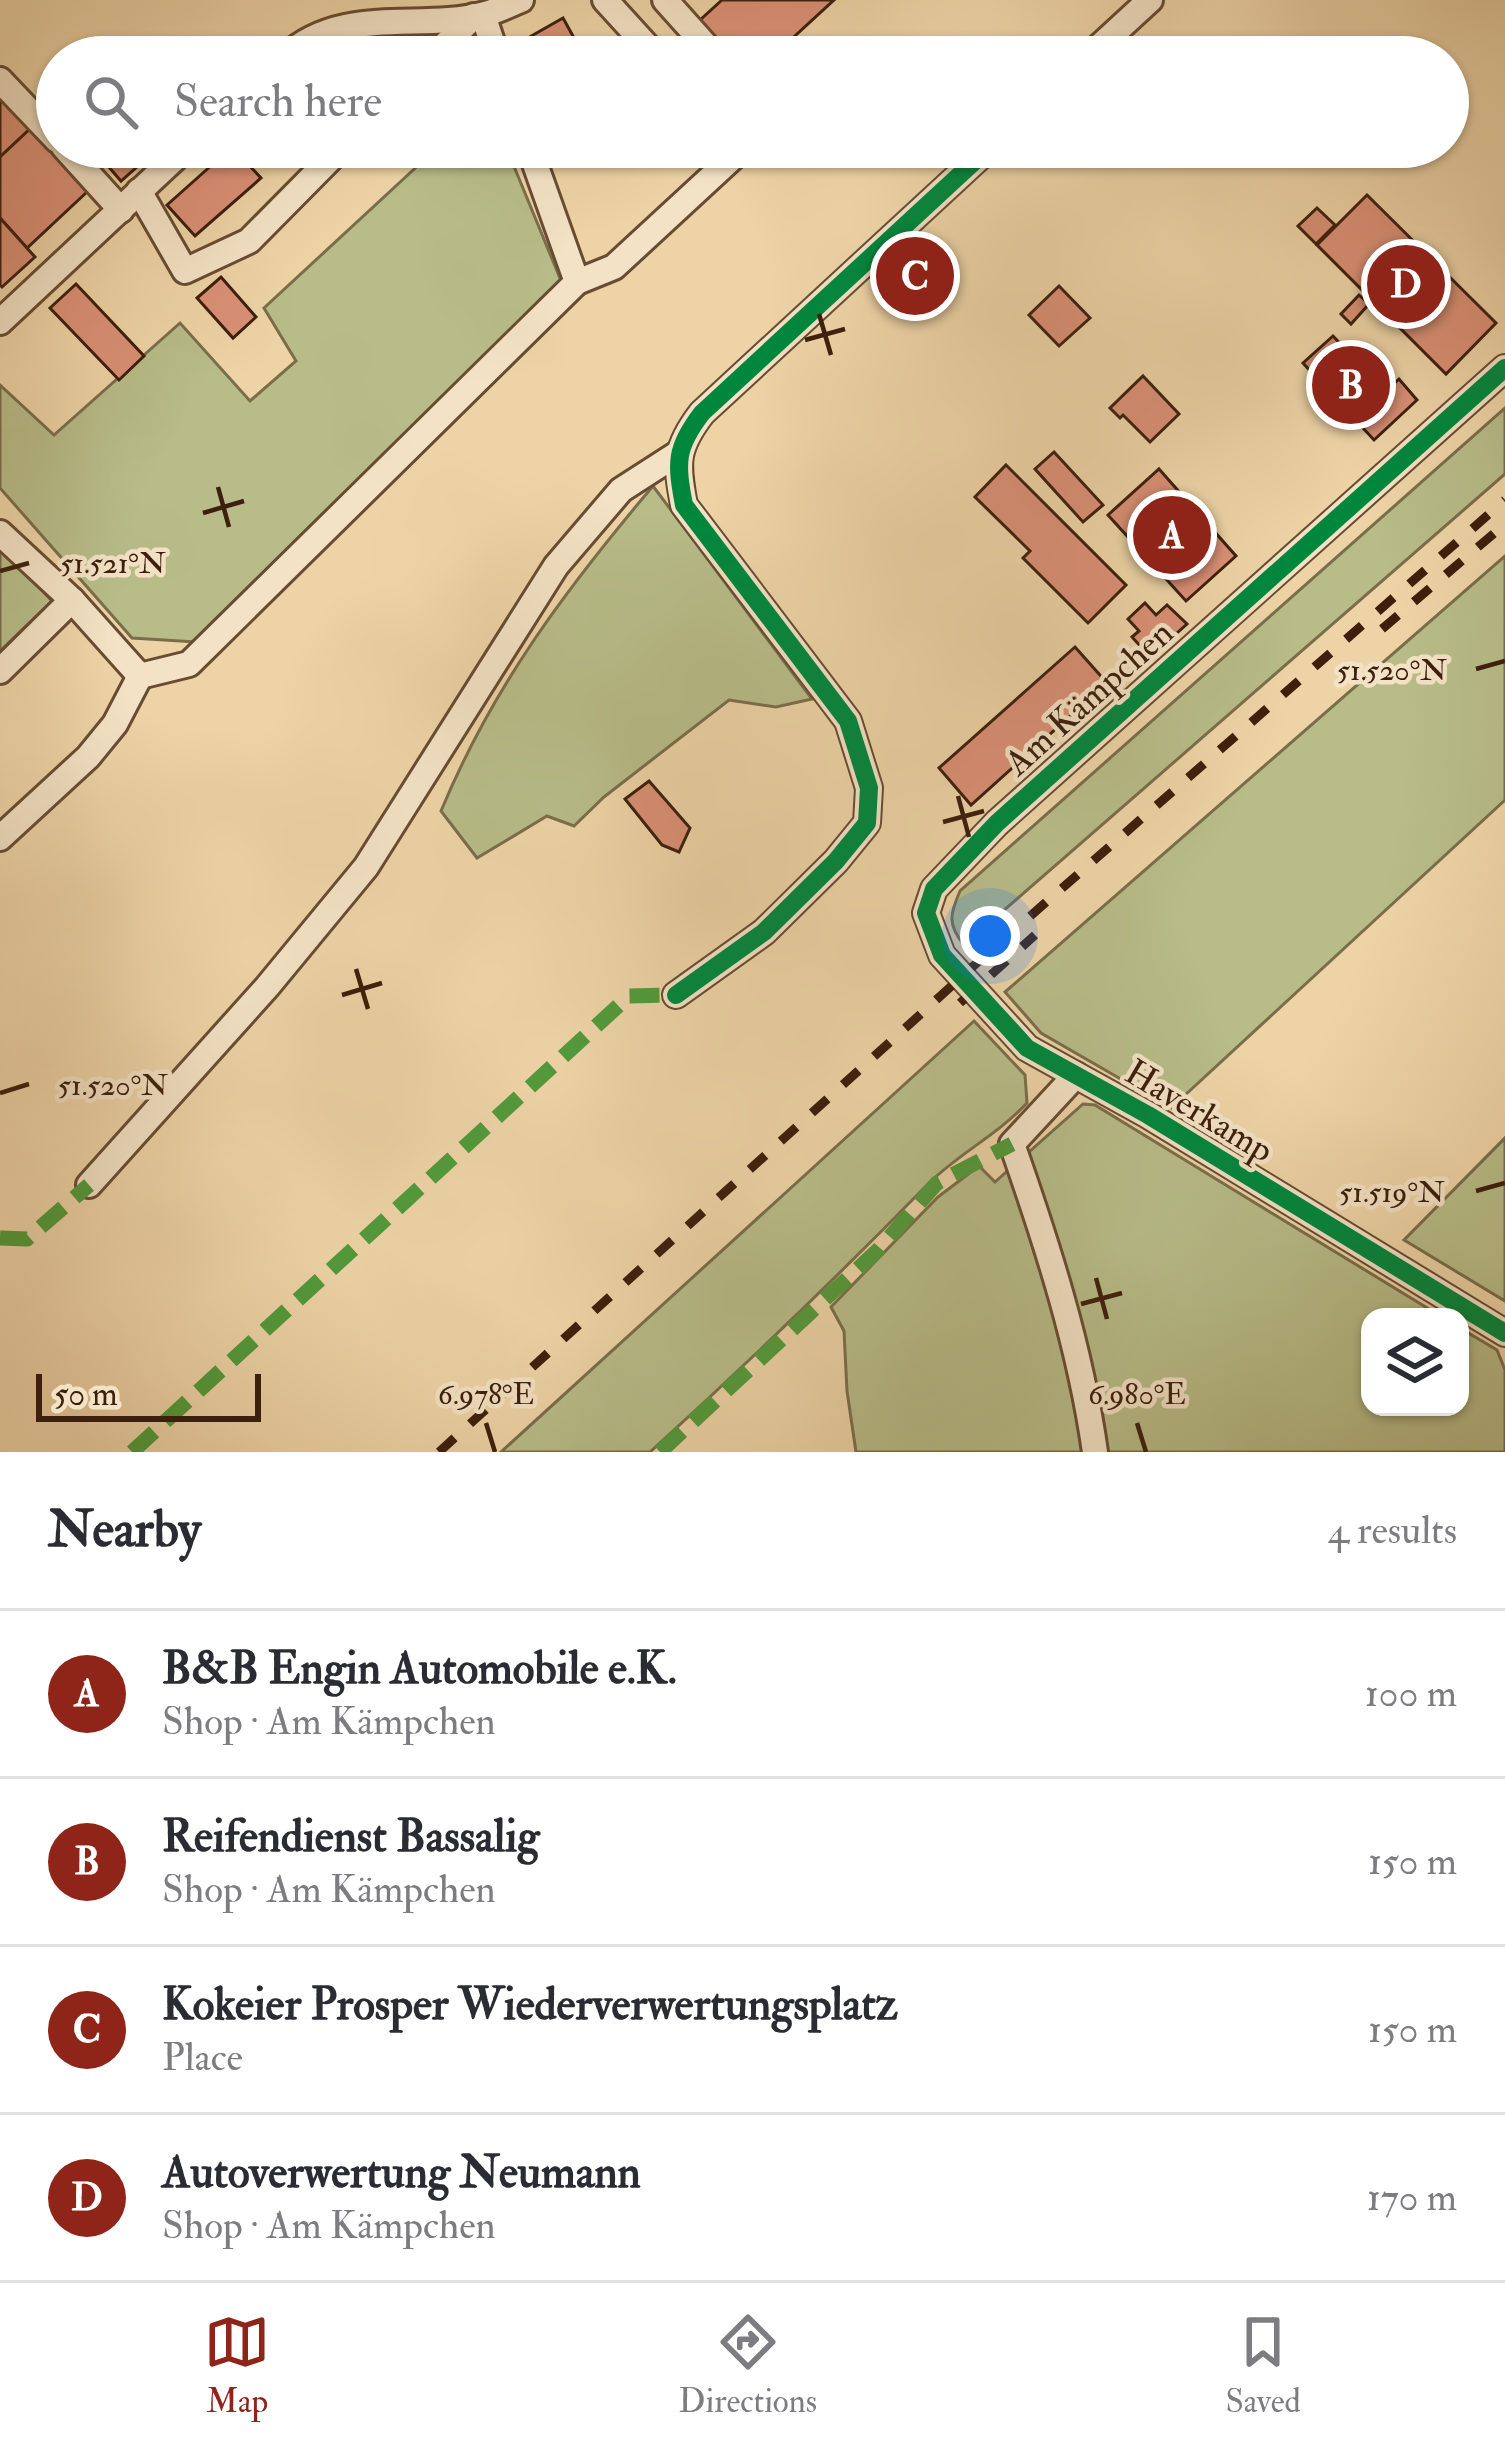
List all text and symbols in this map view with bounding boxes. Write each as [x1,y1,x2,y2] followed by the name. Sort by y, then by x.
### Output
[36,36,1469,168] search box
[78,69,144,135] icon: search
[174,74,382,130] text: Search here
[876,231,954,321] pin: C
[1367,239,1445,329] pin: D
[1312,340,1390,430] pin: B
[1133,490,1211,580] pin: A
[60,545,166,582] text: 51.521°N
[995,611,1183,786] street label: Am Kämpchen
[1337,652,1447,689] text: 51.520°N
[960,906,1020,966] your location
[1117,1050,1282,1173] street label: Haverkamp
[58,1067,168,1104] text: 51.520°N
[1339,1174,1445,1211] text: 51.519°N
[1361,1308,1469,1416] map controls
[1361,1308,1469,1416] button: layers
[36,1368,261,1421] scale bar
[54,1374,118,1415] text: 50 m
[438,1376,534,1413] text: 6.978°E
[1088,1376,1186,1413] text: 6.980°E
[48,1498,201,1562] text: Nearby
[1328,1506,1457,1555] text: 4 results
[162,1641,677,1697] text: B&B Engin Automobile e.K.
[75,1669,99,1718] text: A
[1365,1669,1457,1718] text: 100 m
[162,1697,496,1746] text: Shop · Am Kämpchen
[162,1809,539,1865] text: Reifendienst Bassalig
[74,1837,100,1886] text: B
[1368,1837,1457,1886] text: 150 m
[162,1865,496,1914] text: Shop · Am Kämpchen
[162,1977,898,2033] text: Kokeier Prosper Wiederverwertungsplatz
[73,2005,101,2054] text: C
[1368,2005,1457,2054] text: 150 m
[162,2033,243,2082] text: Place
[162,2145,641,2201] text: Autoverwertung Neumann
[71,2173,103,2222] text: D
[1367,2173,1457,2222] text: 170 m
[162,2201,496,2250] text: Shop · Am Kämpchen
[204,2309,270,2422] tab: Map
[679,2309,817,2422] tab: Directions
[1225,2309,1301,2422] tab: Saved

